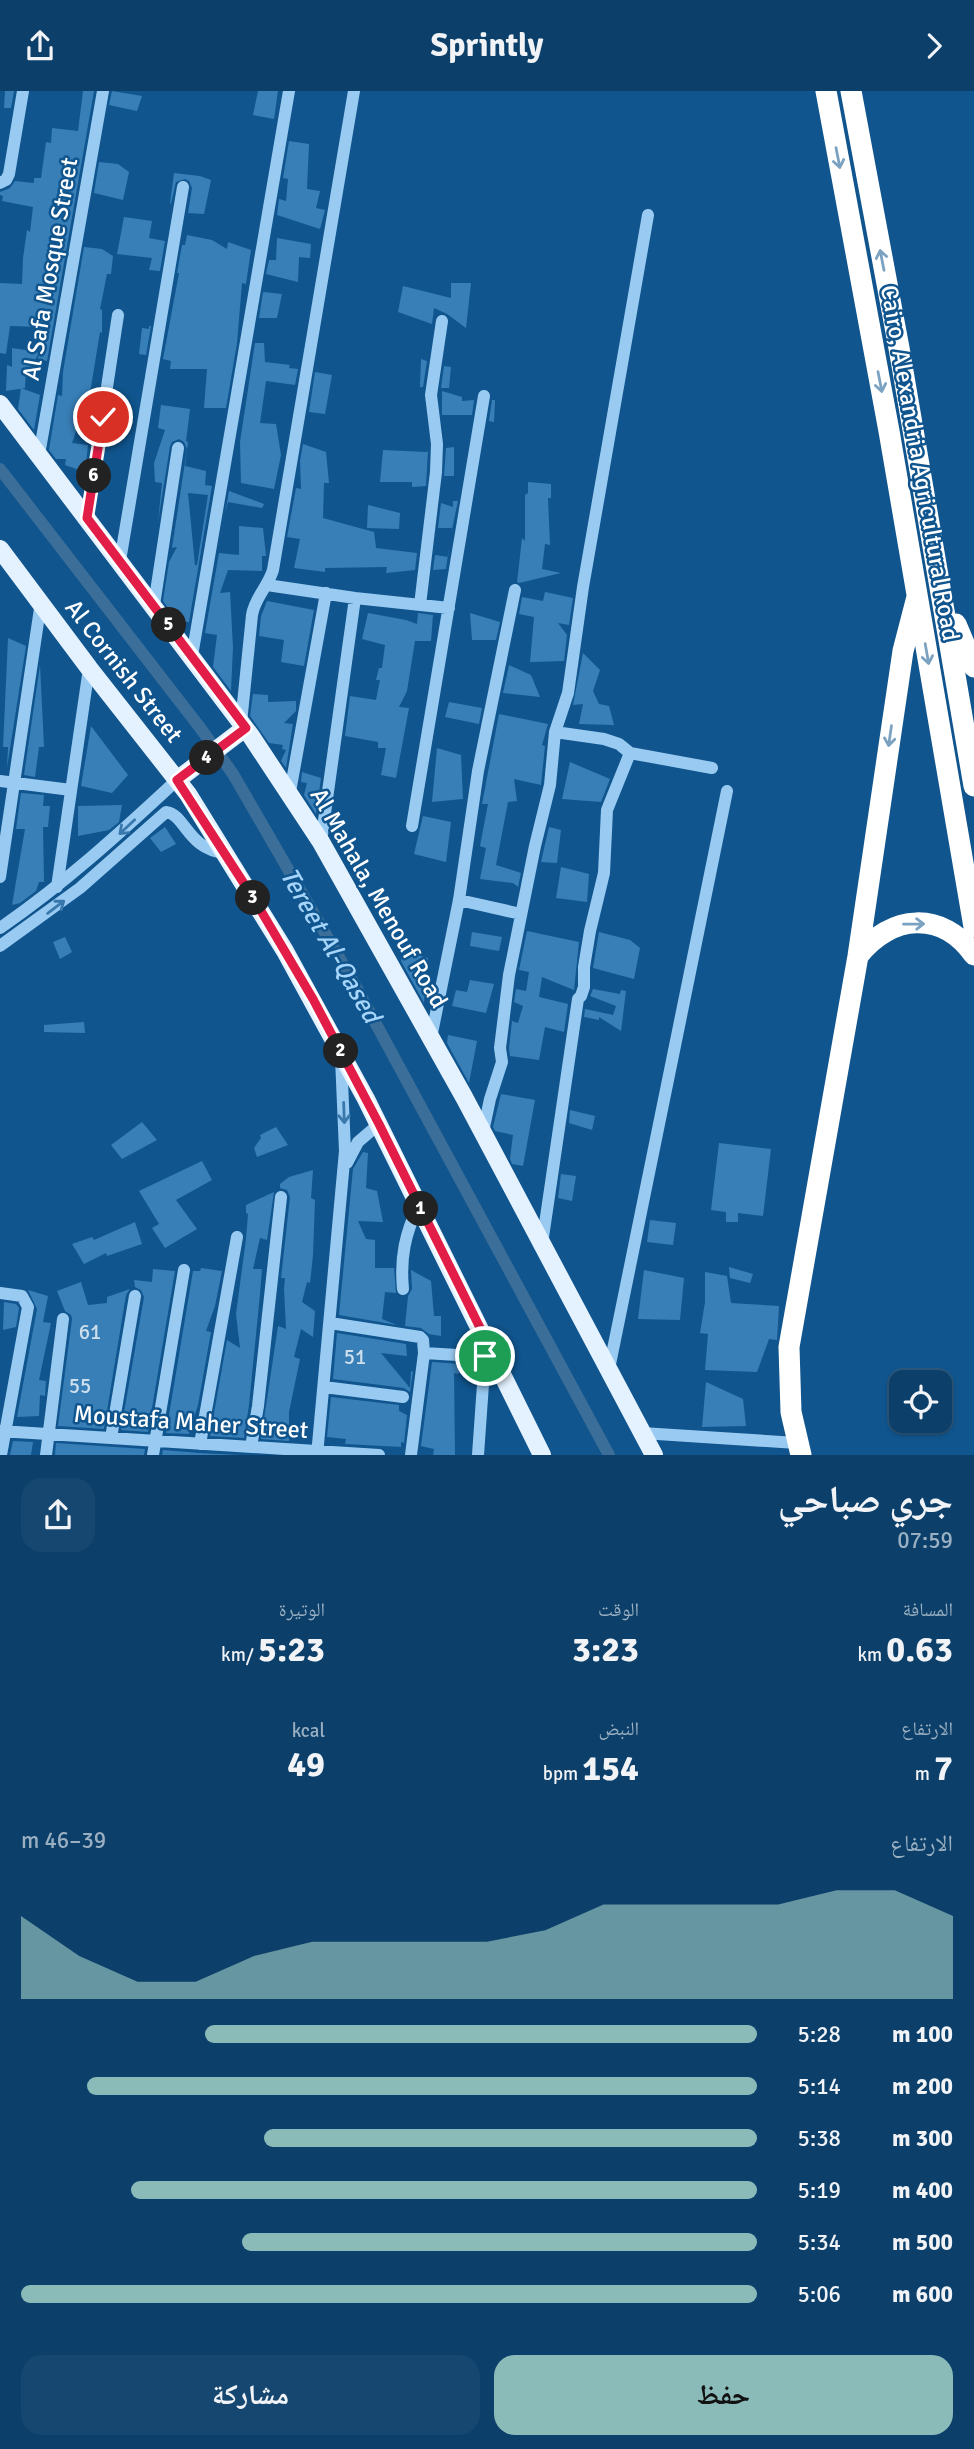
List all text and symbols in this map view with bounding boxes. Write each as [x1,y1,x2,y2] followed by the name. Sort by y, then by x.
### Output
[431,26,543,65] text: Sprintly
[21,27,59,65] icon: share
[915,27,953,65] icon: forward
[832,146,845,169] one-way arrow
[16,155,84,383] street label: Al Safa Mosque Street
[875,250,889,272] one-way arrow
[874,283,966,643] street label: Cairo, Alexandria Agricultural Road
[874,370,887,393] one-way arrow
[73,387,133,447] pin
[84,398,122,436] icon: check
[76,459,112,493] pin: 6
[88,463,99,487] text: 6
[59,593,189,749] street label: Al Cornish Street
[152,607,186,643] pin: 5
[163,612,174,636] text: 5
[920,642,934,665] one-way arrow
[883,724,896,747] one-way arrow
[190,741,224,775] pin: 4
[201,745,212,769] text: 4
[304,783,454,1013] street label: Al Mahala, Menouf Road
[119,818,136,835] one-way arrow
[273,862,389,1031] water label: Tereet Al-Qased
[236,881,270,915] pin: 3
[247,885,258,909] text: 3
[46,899,64,914] one-way arrow
[902,917,925,931] one-way arrow
[324,1033,358,1069] pin: 2
[335,1038,346,1062] text: 2
[338,1101,351,1124] one-way arrow
[404,1191,438,1227] pin: 1
[415,1196,426,1220] text: 1
[79,1319,101,1345] house number: 61
[455,1326,515,1386] pin
[466,1337,504,1375] icon: arrive
[344,1344,366,1370] house number: 51
[889,1370,952,1433] map controls
[889,1370,952,1433] button: locate
[69,1373,91,1399] house number: 55
[73,1399,309,1445] street label: Moustafa Maher Street
[778,1476,953,1523] text: جري صباحي
[21,1478,95,1552] button: share
[897,1526,953,1555] text: 07:59
[279,1598,325,1622] text: الوتيرة
[598,1598,639,1622] text: الوقت
[903,1598,953,1622] text: المسافة
[258,1628,325,1671] text: 5:23
[572,1628,639,1671] text: 3:23
[886,1628,953,1671] text: 0.63
[221,1643,258,1667] text: /km
[857,1643,886,1667] text: km
[598,1717,639,1741] text: النبض
[901,1717,953,1741] text: الارتفاع
[292,1719,325,1743] text: kcal
[287,1743,325,1786] text: 49
[582,1747,639,1790] text: 154
[934,1747,953,1790] text: 7
[543,1762,582,1786] text: bpm
[915,1762,934,1786] text: m
[21,1826,106,1855] text: 39–46 m
[890,1829,953,1858] text: الارتفاع
[798,2020,841,2049] text: 5:28
[892,2020,953,2049] text: 100 m
[798,2072,841,2101] text: 5:14
[892,2072,953,2101] text: 200 m
[798,2124,841,2153] text: 5:38
[892,2124,953,2153] text: 300 m
[798,2176,841,2205] text: 5:19
[892,2176,953,2205] text: 400 m
[798,2228,841,2257] text: 5:34
[892,2228,953,2257] text: 500 m
[798,2280,841,2309] text: 5:06
[892,2280,953,2309] text: 600 m
[21,2355,480,2435] button: مشاركة
[494,2355,953,2435] button: حفظ

